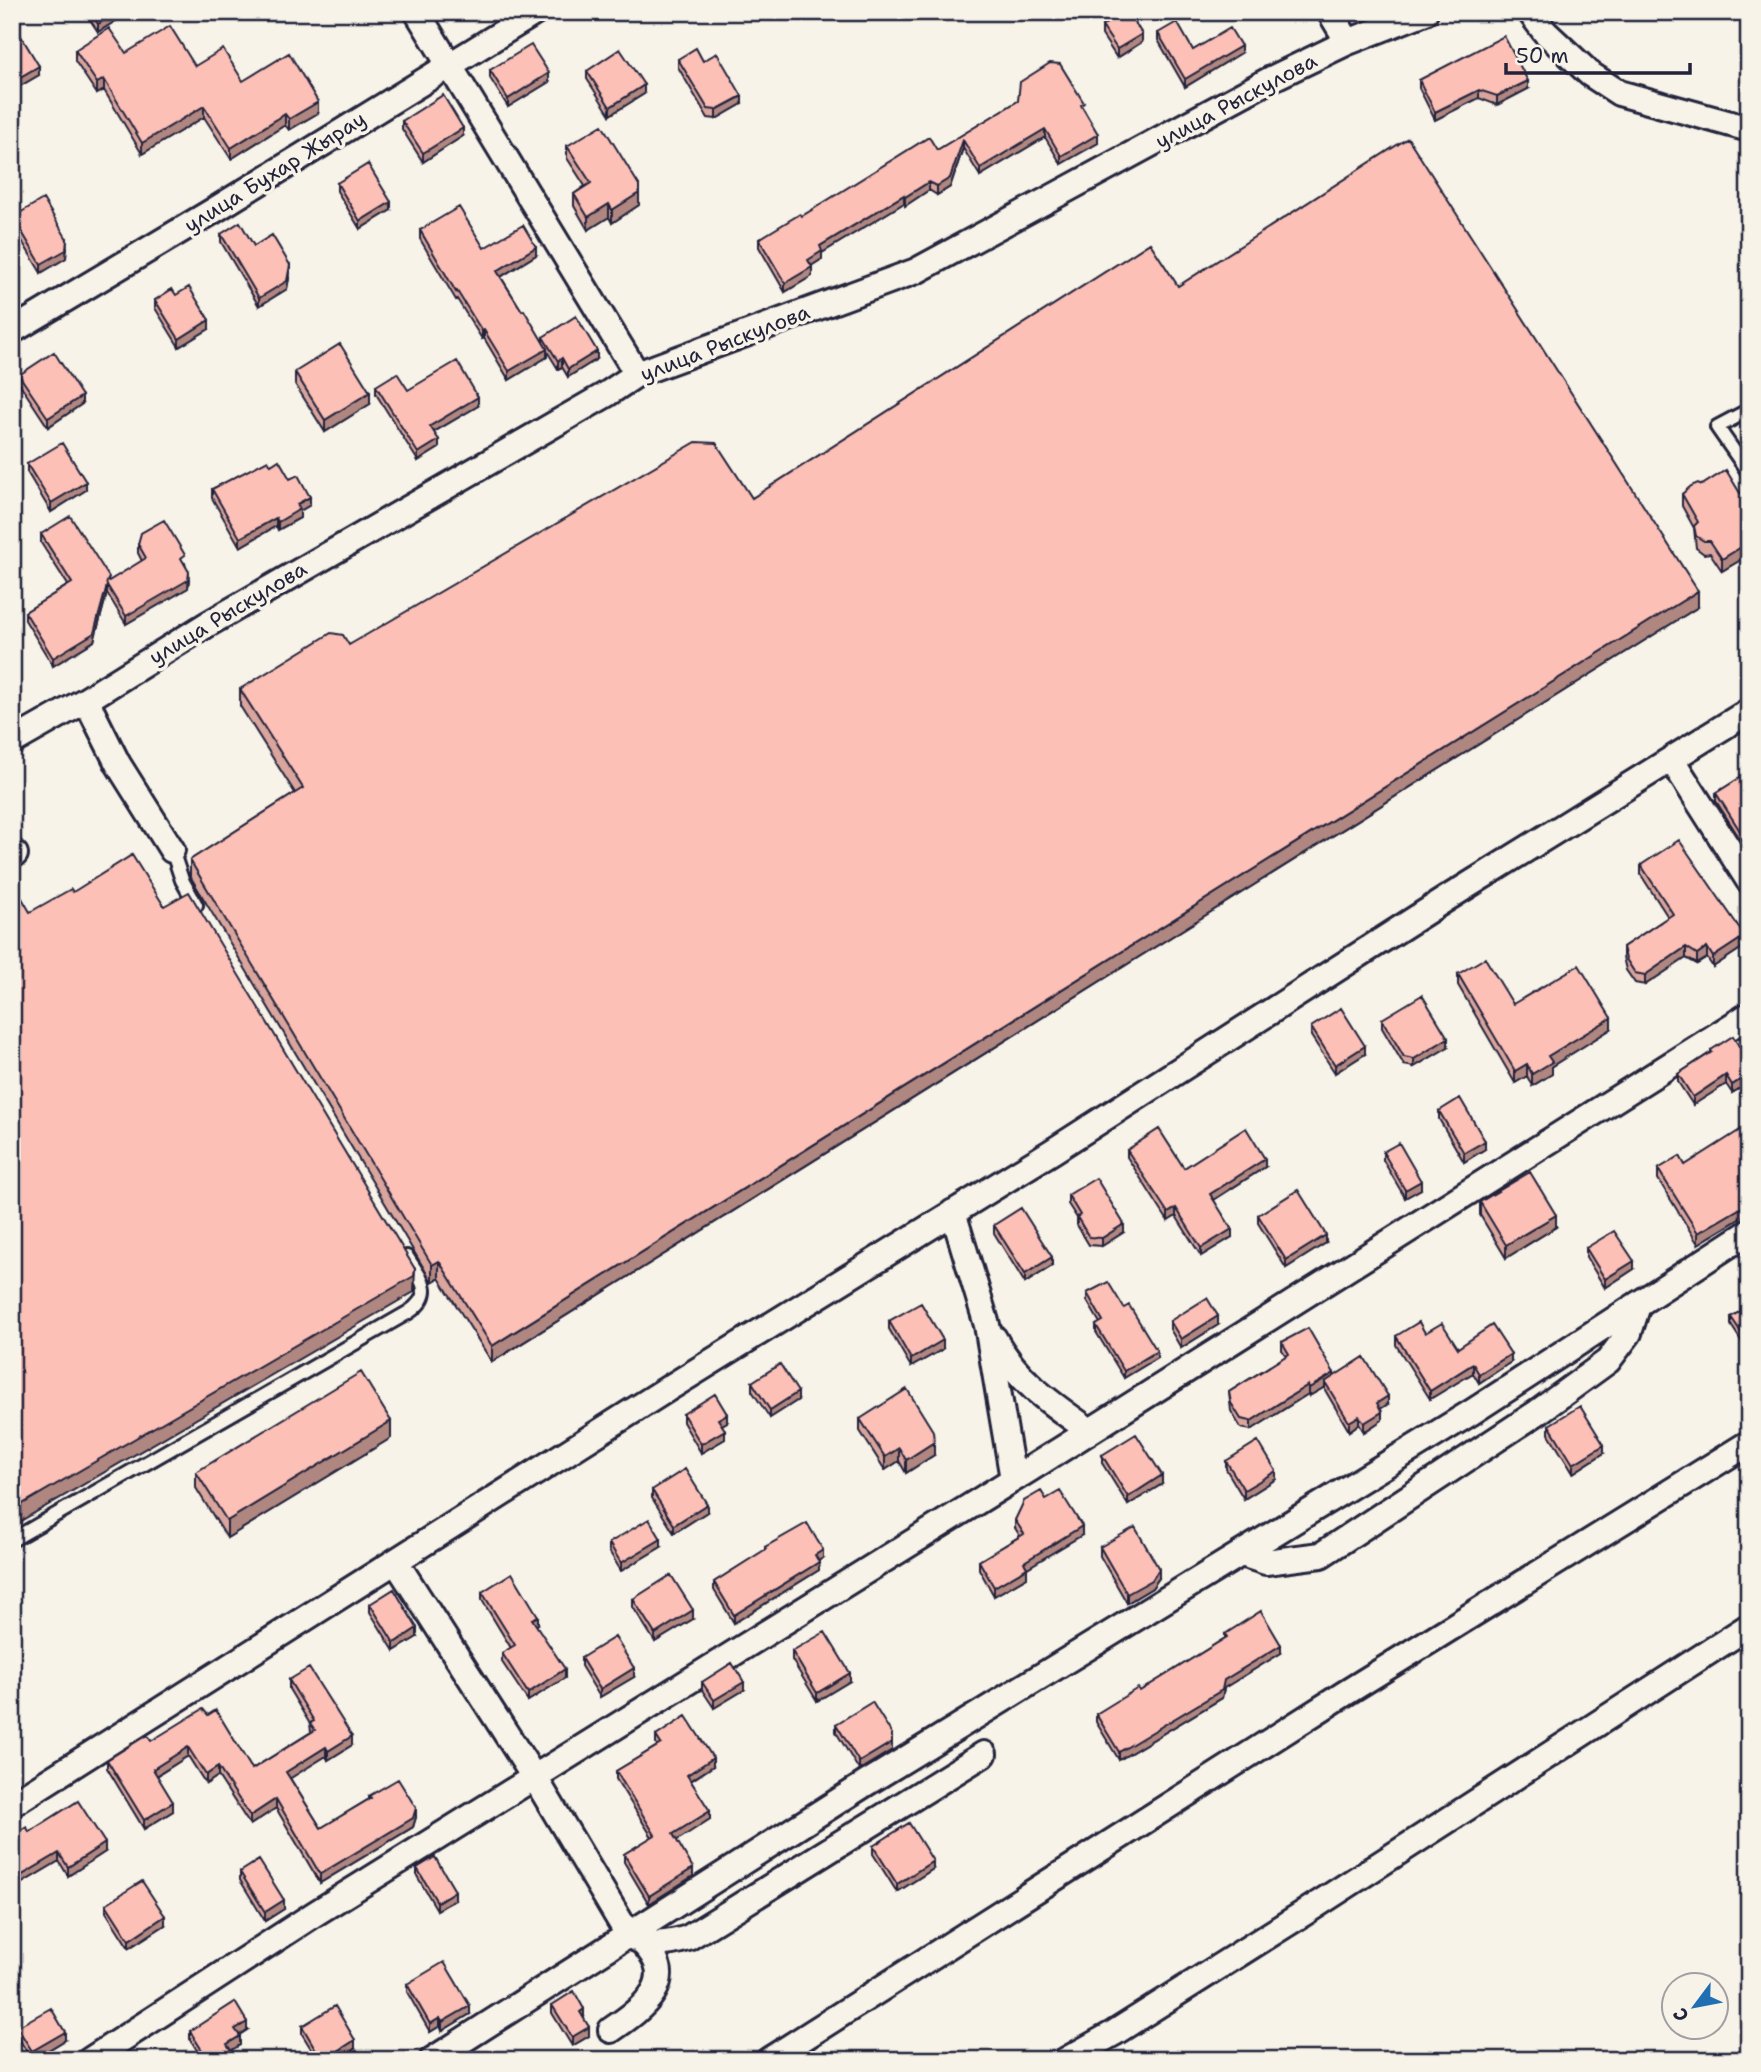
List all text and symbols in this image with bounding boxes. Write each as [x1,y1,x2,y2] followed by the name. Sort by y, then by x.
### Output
[1506,32,1689,76] scale bar
[1516,42,1569,70] text: 50 m
[1150,47,1322,155] street label: улица Рыскулова
[179,105,371,239] street label: улица Бухар Жырау
[636,298,814,388] street label: улица Рыскулова
[144,555,312,671] street label: улица Рыскулова
[1660,1970,1730,2040] north arrow
[1667,2003,1695,2026] text: С

